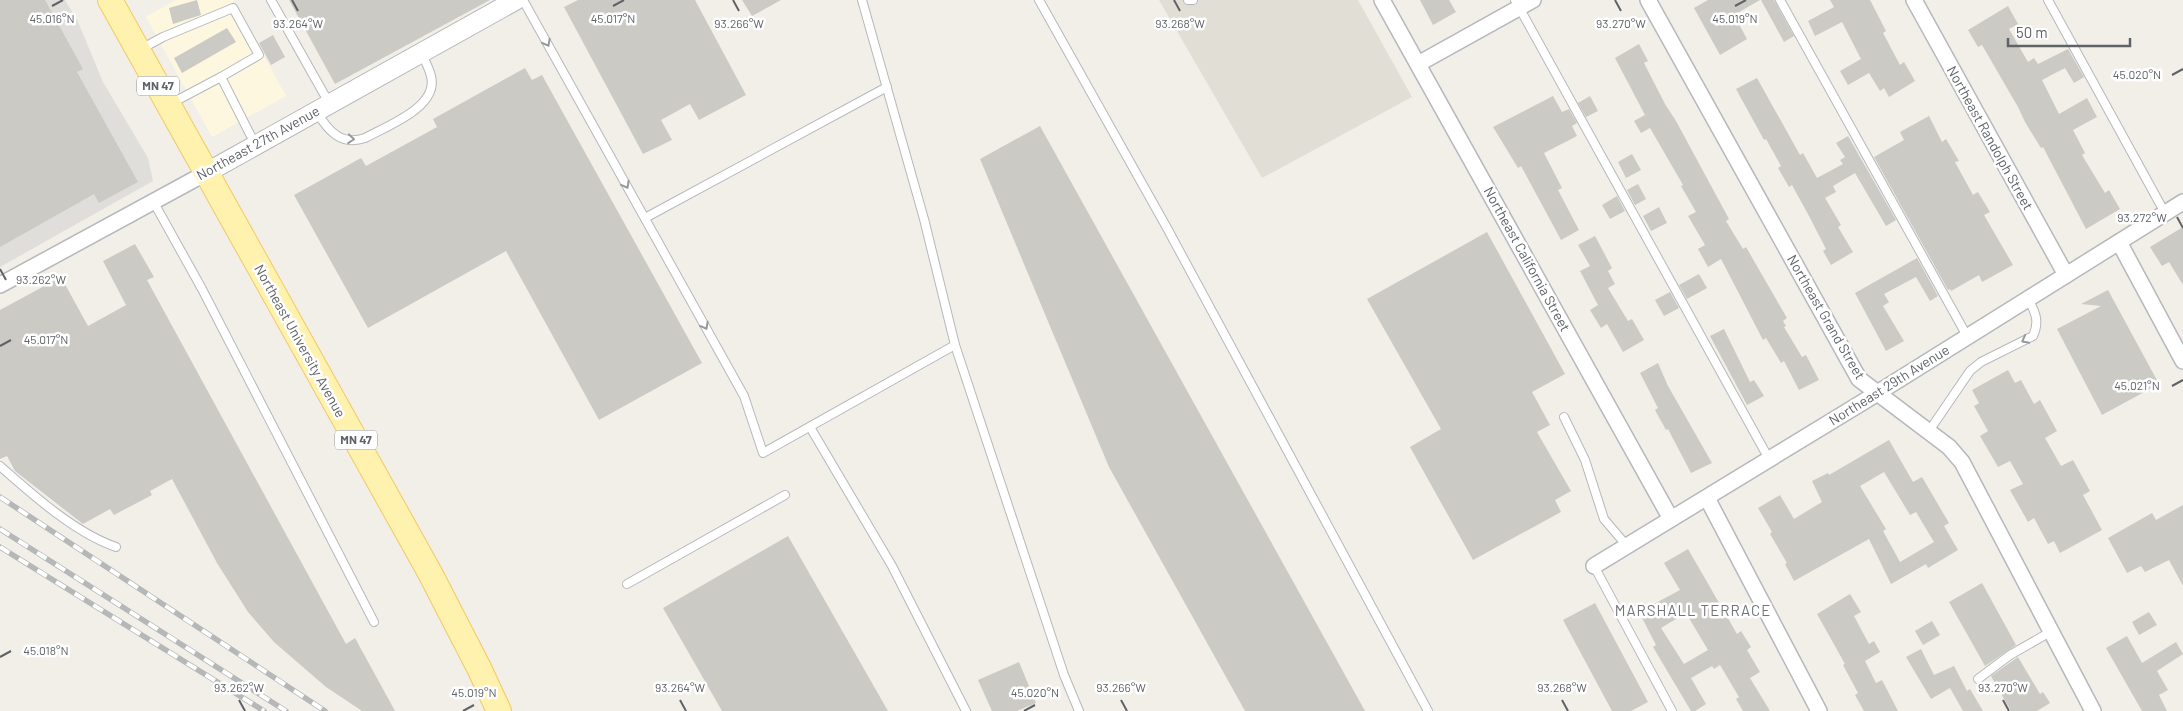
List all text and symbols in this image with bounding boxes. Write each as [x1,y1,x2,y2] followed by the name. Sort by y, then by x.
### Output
[29,11,75,25] text: 45.016°N
[591,11,635,25] text: 45.017°N
[1712,11,1758,25] text: 45.019°N
[2008,15,2130,47] scale bar
[273,16,324,30] text: 93.264°W
[714,16,764,30] text: 93.266°W
[1155,16,1205,30] text: 93.268°W
[1596,16,1646,30] text: 93.270°W
[2016,23,2048,41] text: 50 m
[541,37,551,46] one-way arrow
[1944,63,2037,213] street label: Northeast Randolph Street
[2113,67,2161,81] text: 45.020°N
[137,76,179,95] road number: MN 47
[193,102,322,183] street label: Northeast 27th Avenue
[347,134,355,145] one-way arrow
[620,179,630,188] one-way arrow
[1481,183,1574,334] street label: Northeast California Street
[2117,210,2167,224] text: 93.272°W
[1784,251,1869,382] street label: Northeast Grand Street
[251,261,350,420] street label: Northeast University Avenue
[16,272,66,286] text: 93.262°W
[699,321,709,330] one-way arrow
[24,332,68,346] text: 45.017°N
[2022,334,2031,344] one-way arrow
[1825,341,1952,429] street label: Northeast 29th Avenue
[2114,378,2160,392] text: 45.021°N
[335,430,377,450] road number: MN 47
[1615,601,1771,619] district label: MARSHALL TERRACE
[23,643,69,657] text: 45.018°N
[214,680,264,694] text: 93.262°W
[655,680,706,694] text: 93.264°W
[1096,680,1146,694] text: 93.266°W
[1537,680,1587,694] text: 93.268°W
[1978,680,2028,694] text: 93.270°W
[451,685,497,699] text: 45.019°N
[1011,685,1059,699] text: 45.020°N

